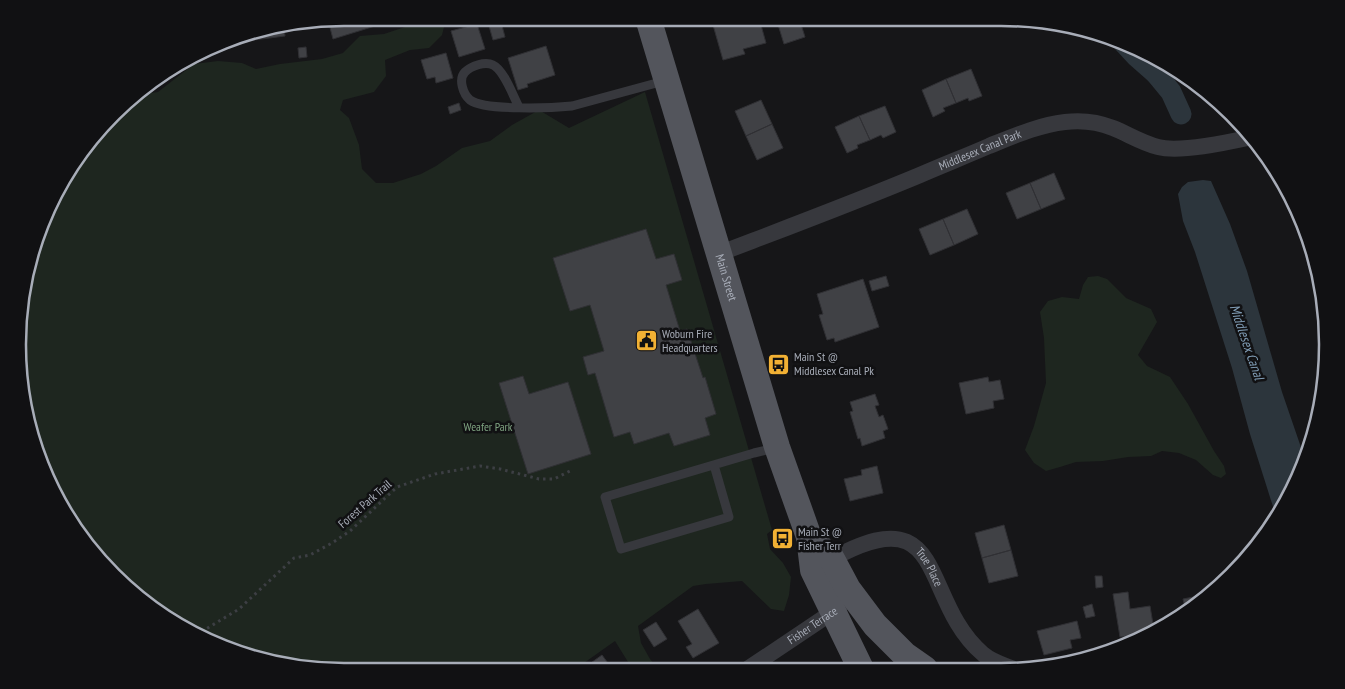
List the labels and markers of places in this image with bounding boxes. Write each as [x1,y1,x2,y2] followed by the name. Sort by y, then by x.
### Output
[662,326,718,355] place label: Woburn Fire Headquarters
[634,329,658,353] public building icon: Woburn Fire Headquarters
[794,349,874,378] place label: Main St @ Middlesex Canal Pk
[766,352,790,376] bus stop icon: Main St @ Middlesex Canal Pk
[798,524,842,553] place label: Main St @ Fisher Terr
[770,527,794,551] bus stop icon: Main St @ Fisher Terr

